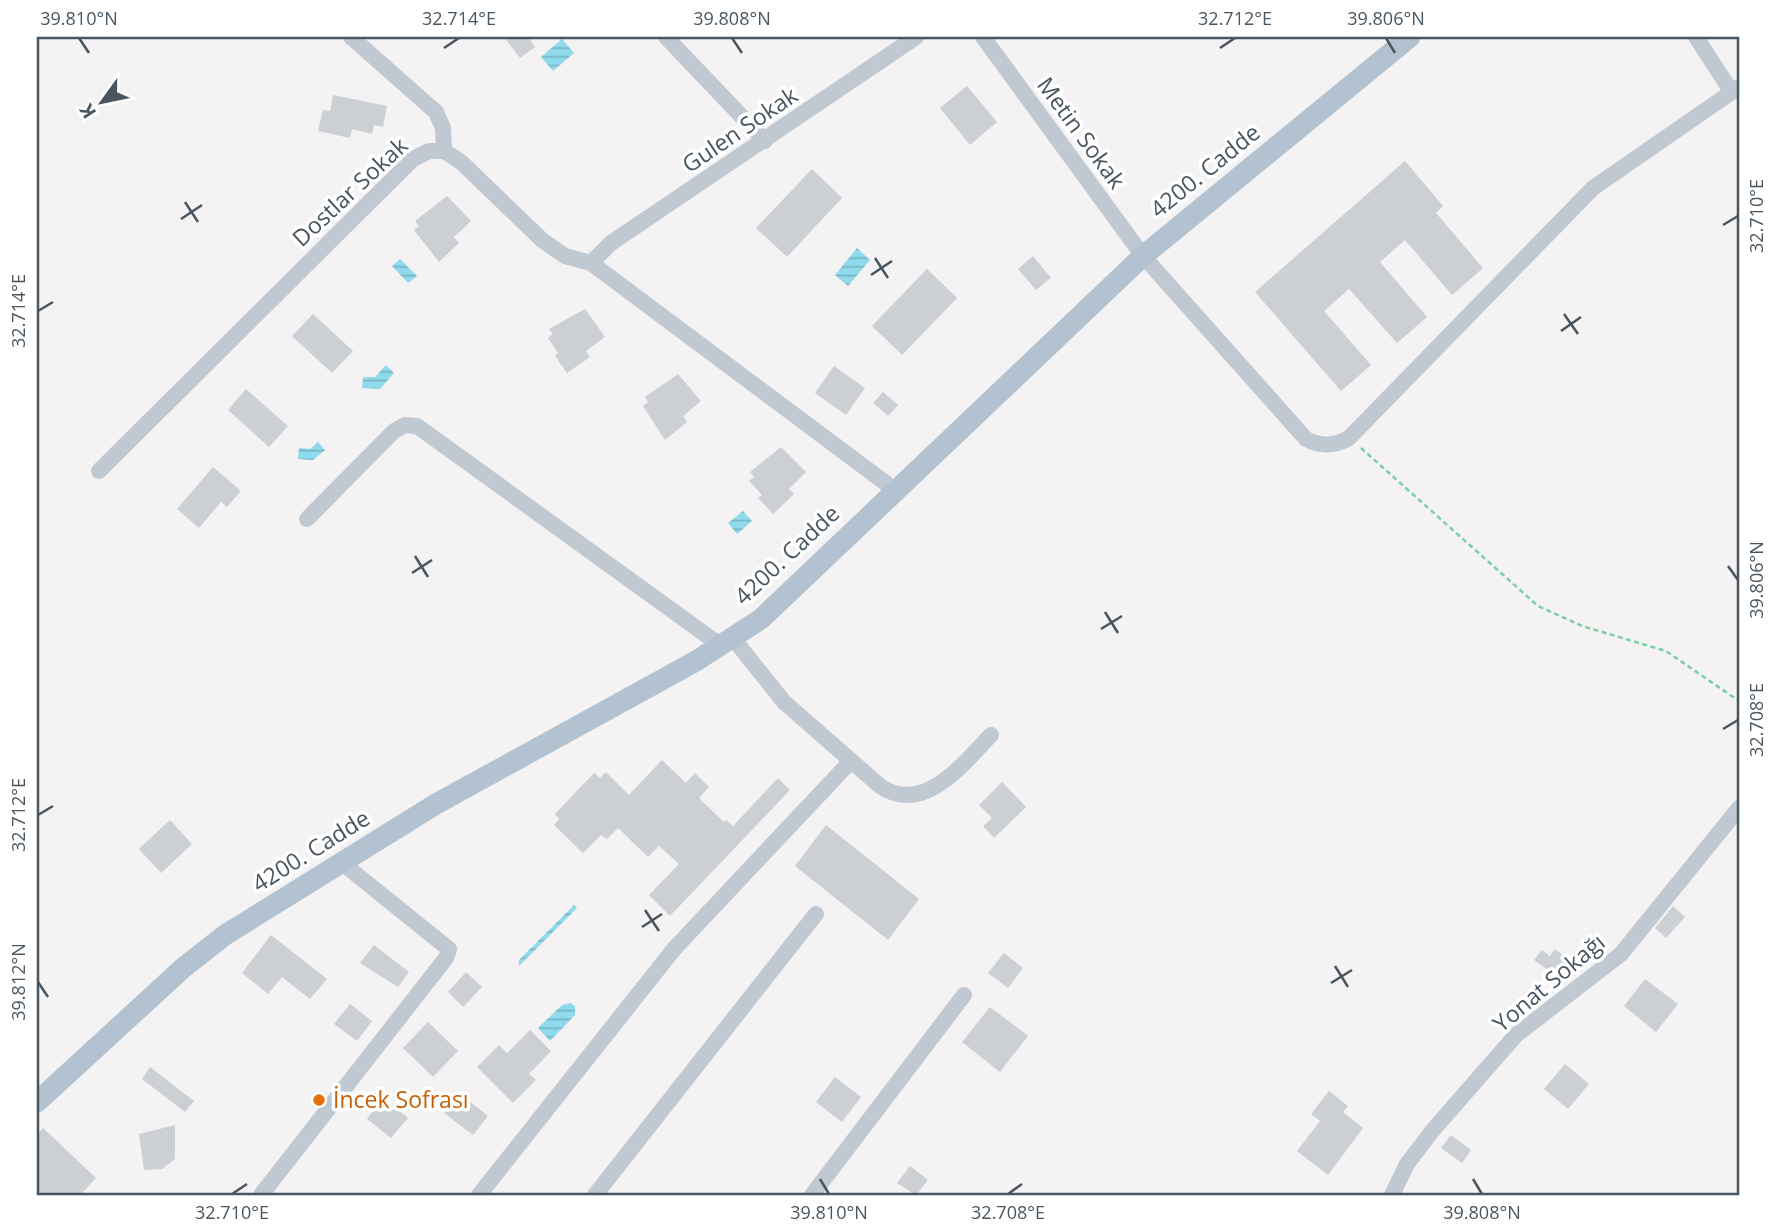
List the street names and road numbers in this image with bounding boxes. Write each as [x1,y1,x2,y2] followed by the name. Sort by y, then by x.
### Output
[1030,70,1133,195] street label: Metin Sokak
[675,79,804,180] street label: Gulen Sokak
[1143,116,1266,224] street label: 4200. Cadde
[285,129,414,253] street label: Dostlar Sokak
[727,497,846,611] street label: 4200. Cadde
[246,801,375,899] street label: 4200. Cadde
[1485,926,1611,1039] street label: Yonat Sokağı

